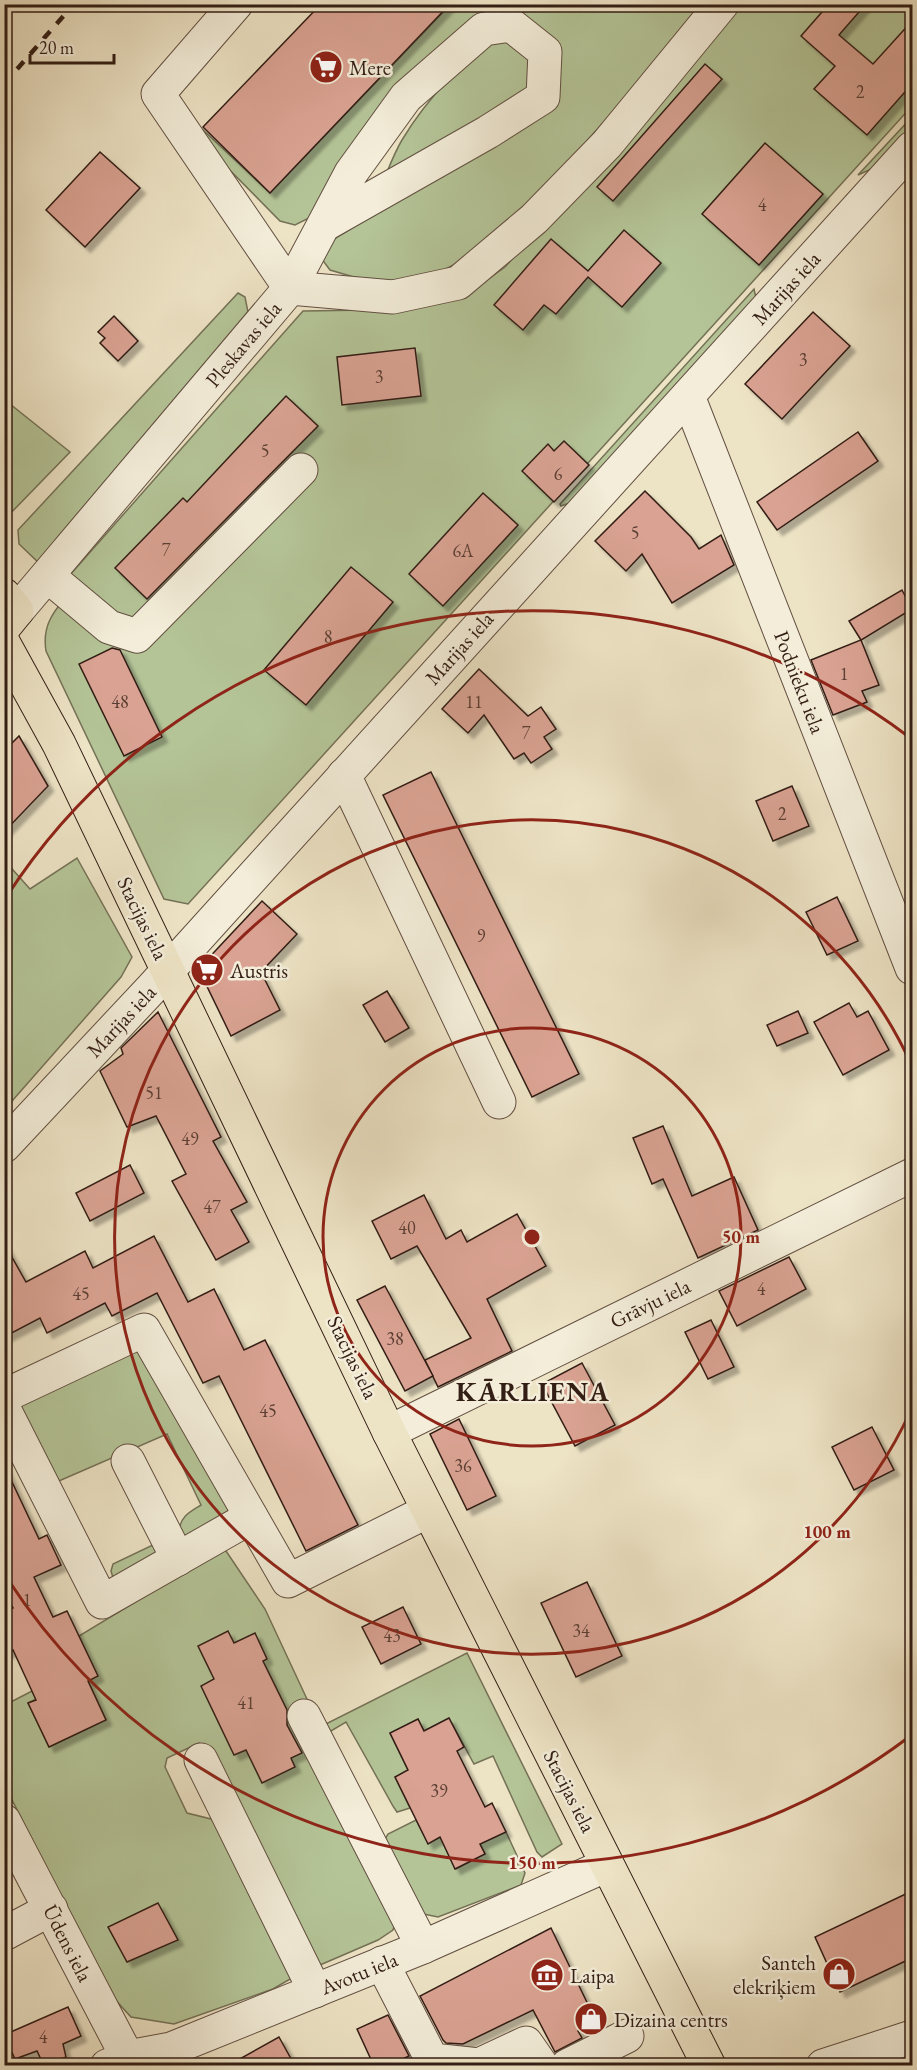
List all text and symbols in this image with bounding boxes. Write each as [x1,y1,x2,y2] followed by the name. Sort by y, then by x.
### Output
[30,27,114,65] scale bar
[39,36,74,59] text: 20 m
[308,49,344,85] supermarket icon: Mere
[349,54,391,81] place label: Mere
[856,80,865,103] house number: 2
[758,193,767,216] house number: 4
[746,245,827,330] street label: Marijas iela
[199,295,287,393] street label: Pleskavas iela
[799,348,807,371] house number: 3
[375,365,383,388] house number: 3
[261,439,269,462] house number: 5
[554,462,563,485] house number: 6
[631,521,639,544] house number: 5
[162,538,171,561] house number: 7
[452,539,474,562] house number: 6A
[419,605,500,690] street label: Marijas iela
[324,625,332,648] house number: 8
[768,627,832,738] street label: Podnieku iela
[840,662,848,685] house number: 1
[111,690,129,713] house number: 48
[465,690,483,713] house number: 11
[522,721,531,744] house number: 7
[778,802,787,825] house number: 2
[111,872,175,965] street label: Stacijas iela
[477,924,486,947] house number: 9
[189,952,225,988] supermarket icon: Austris
[229,957,288,984] place label: Austris
[80,978,162,1063] street label: Marijas iela
[145,1081,163,1104] house number: 51
[181,1127,199,1150] house number: 49
[203,1195,221,1218] house number: 47
[398,1216,416,1239] house number: 40
[722,1225,760,1248] text: 50 m
[522,1227,542,1247] centre of rings
[605,1272,695,1334] street label: Grāvju iela
[757,1277,766,1300] house number: 4
[72,1282,90,1305] house number: 45
[321,1311,385,1404] street label: Stacijas iela
[386,1327,404,1350] house number: 38
[456,1374,610,1409] district label: KĀRLIENA
[259,1399,277,1422] house number: 45
[454,1454,472,1477] house number: 36
[803,1520,851,1543] text: 100 m
[23,1588,31,1611] house number: 1
[572,1619,590,1642] house number: 34
[383,1624,401,1647] house number: 43
[237,1691,255,1714] house number: 41
[538,1745,603,1837] street label: Stacijas iela
[430,1779,448,1802] house number: 39
[508,1851,556,1874] text: 150 m
[37,1900,99,1987] street label: Ūdens iela
[316,1945,402,2001] street label: Avotu iela
[733,1949,816,2000] place label: Santeh elekriķiem
[821,1956,857,1992] shop icon: Santeh elekriķiem
[529,1957,565,1993] museum icon: Laipa
[570,1962,615,1989] place label: Laipa
[573,2001,609,2037] shop icon: Dizaina centrs
[614,2006,728,2033] place label: Dizaina centrs
[39,2025,48,2048] house number: 4

